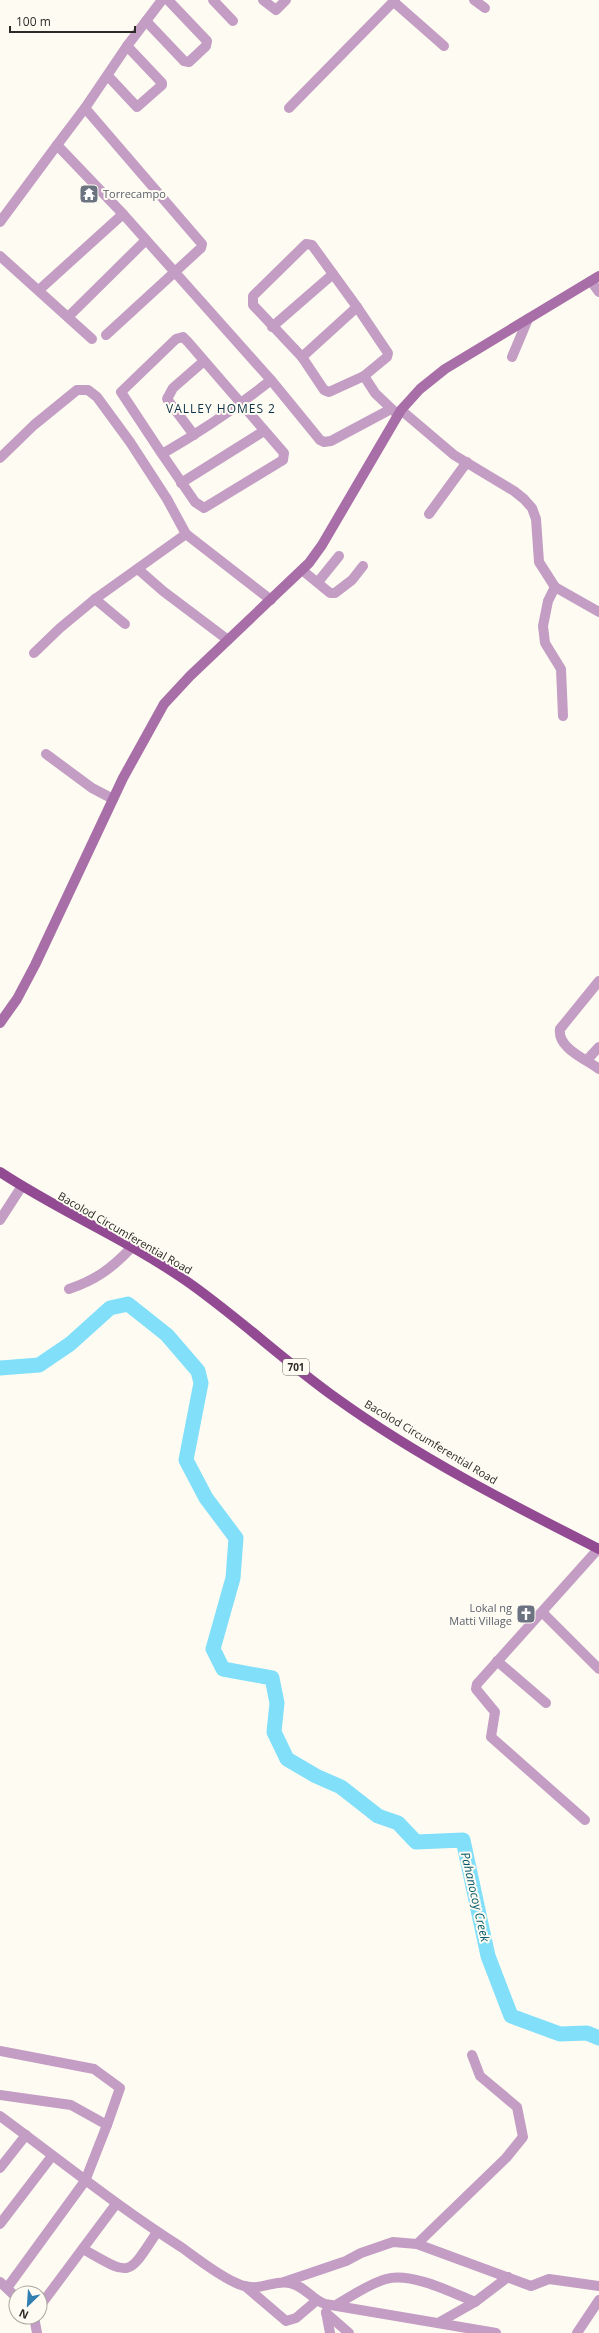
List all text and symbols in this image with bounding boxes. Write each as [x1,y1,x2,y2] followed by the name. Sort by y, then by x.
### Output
[10,8,135,34] scale bar
[16,13,51,30] text: 100 m
[78,183,100,205] temple icon: Torrecampo
[103,186,166,201] place label: Torrecampo
[166,400,276,417] district label: VALLEY HOMES 2
[55,1188,195,1277] street label: Bacolod Circumferential Road
[283,1359,309,1375] road number: 701
[362,1396,500,1487] street label: Bacolod Circumferential Road
[449,1600,512,1628] place label: Lokal ng Matti Village
[515,1603,537,1625] church icon: Lokal ng Matti Village
[457,1850,494,1944] water label: Pahanocoy Creek
[8,2285,48,2325] north arrow
[16,2306,31,2323] text: N

